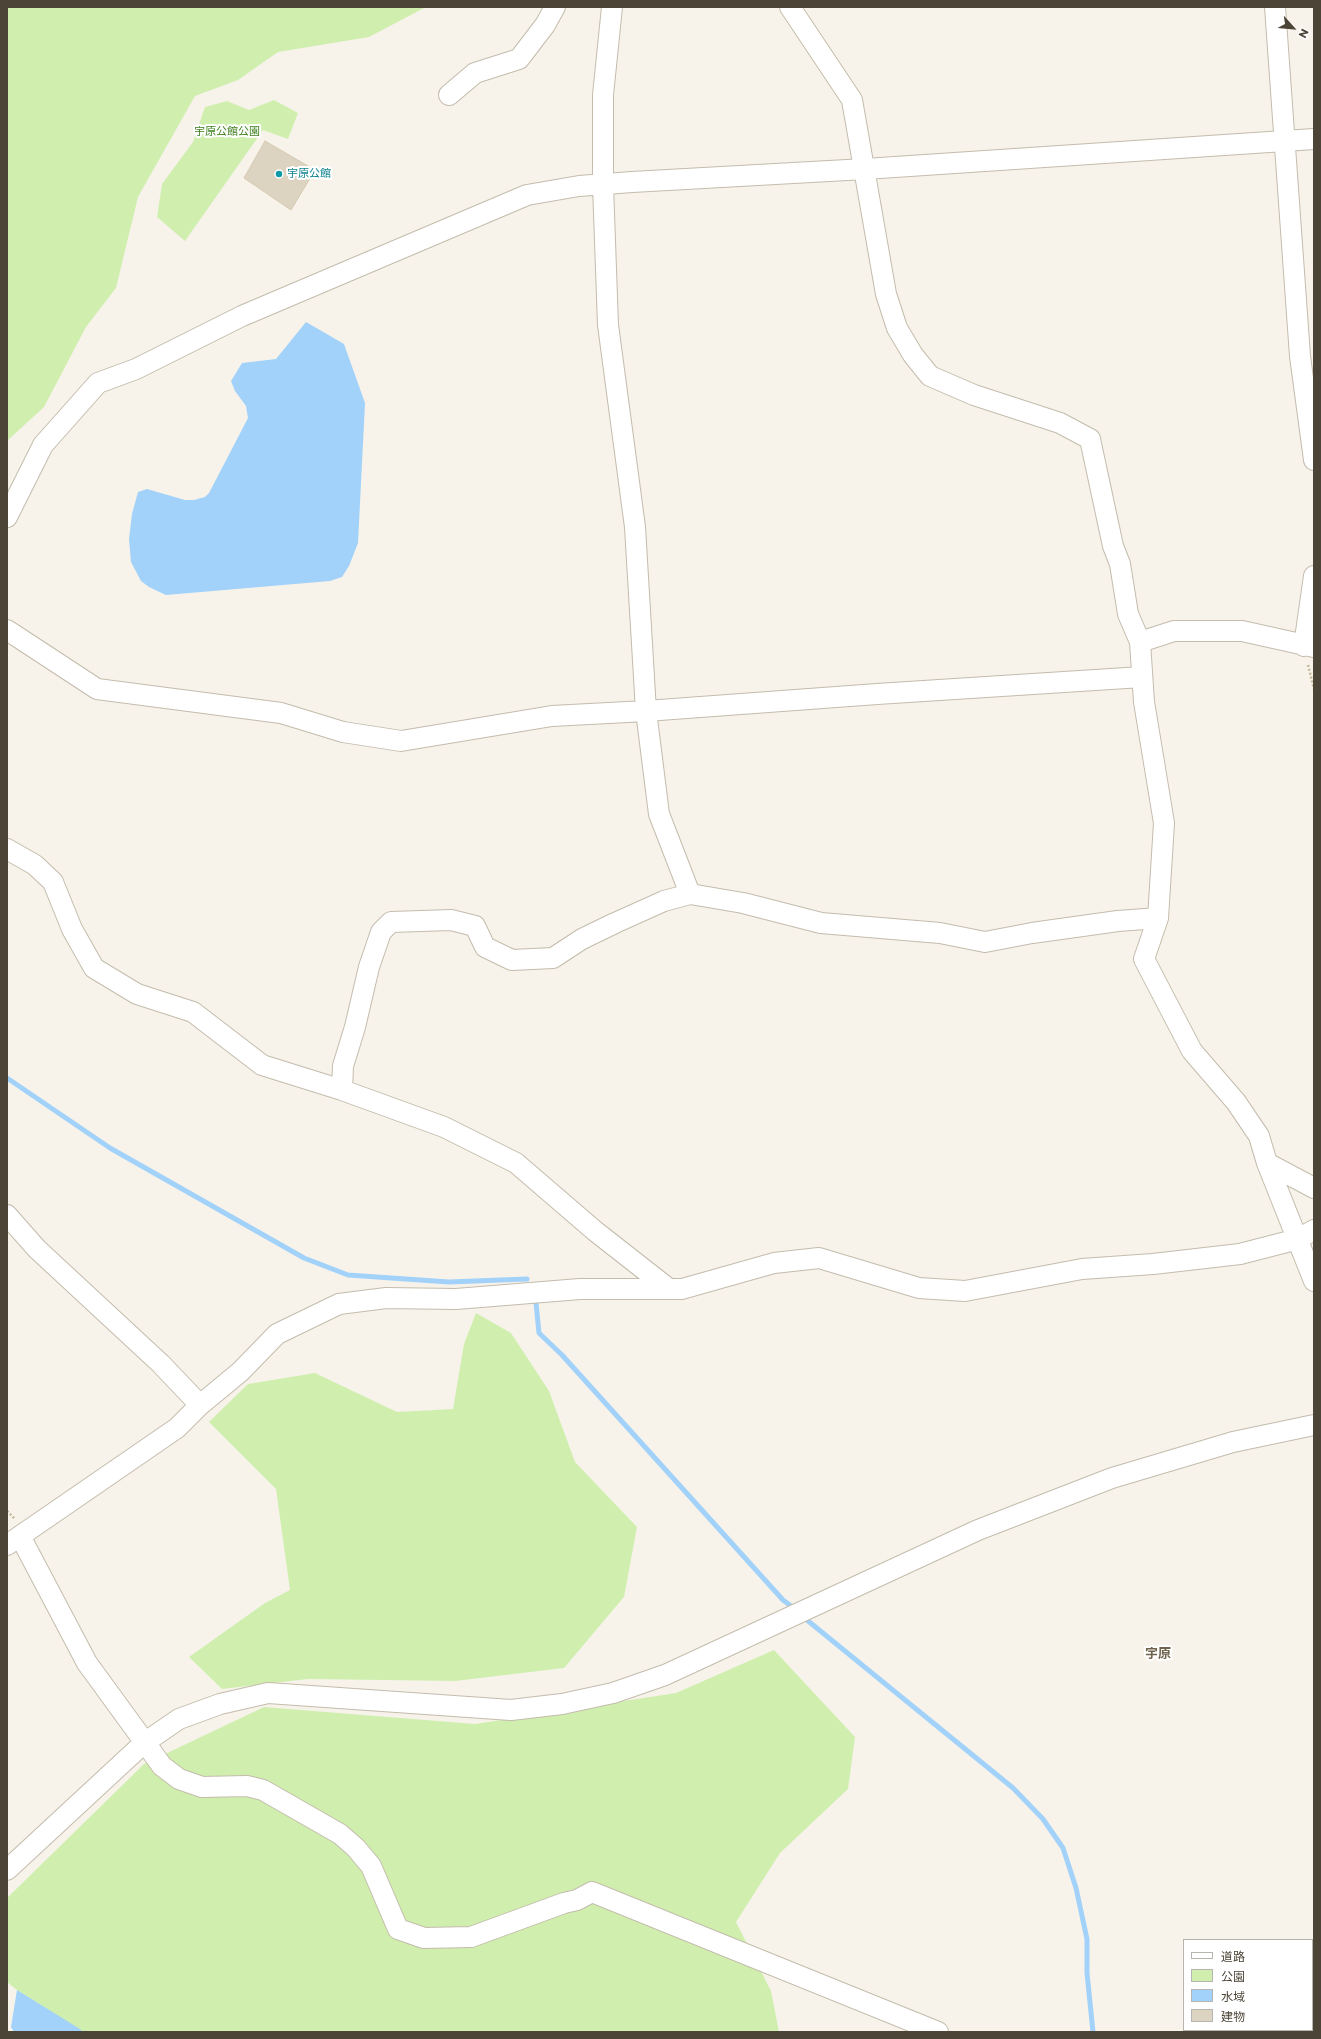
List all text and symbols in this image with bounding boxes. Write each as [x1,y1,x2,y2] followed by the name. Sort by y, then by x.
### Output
[1273,8,1313,48] north arrow
[1295,26,1312,41] text: N
[194,125,260,139] park label: 宇原公館公園
[287,167,331,181] place label: 宇原公館
[274,169,284,179] marker: 宇原公館
[1145,1646,1171,1662] district label: 宇原
[1183,1939,1313,2031] legend
[1221,1949,1245,1964] text: 道路
[1221,1969,1245,1984] text: 公園
[1221,1989,1245,2004] text: 水域
[1221,2009,1245,2024] text: 建物

